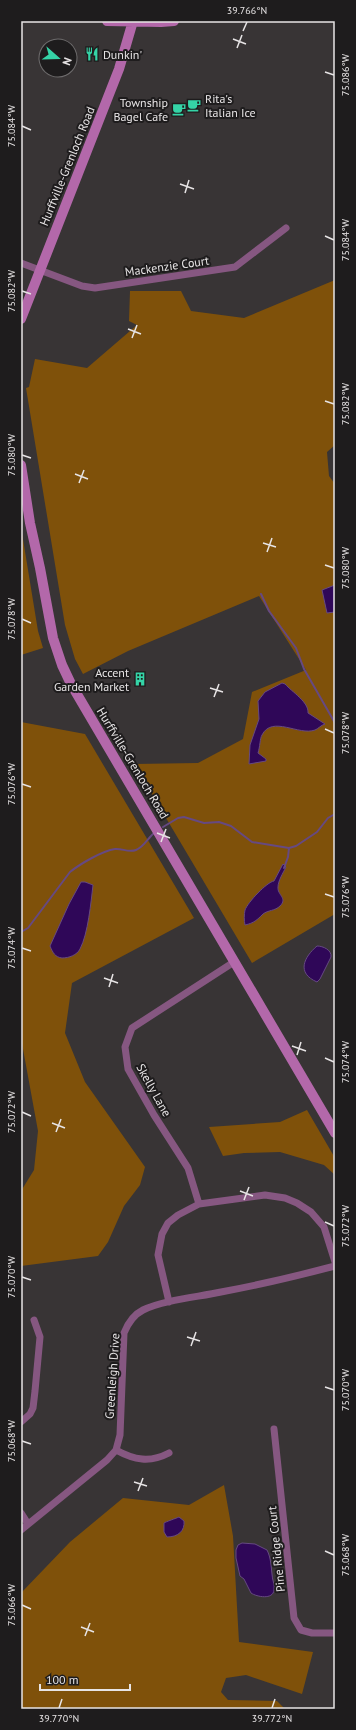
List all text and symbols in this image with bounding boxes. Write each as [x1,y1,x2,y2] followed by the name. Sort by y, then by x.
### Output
[227,4,267,17] text: 39.766°N
[38,38,78,78] north arrow
[84,46,100,62] restaurant icon: Dunkin'
[103,47,142,62] place label: Dunkin'
[339,53,352,96] text: 75.086°W
[60,56,75,67] text: N
[205,91,256,120] place label: Rita's Italian Ice
[113,95,168,124] place label: Township Bagel Cafe
[186,97,202,113] cafe icon: Rita's Italian Ice
[171,101,187,117] cafe icon: Township Bagel Cafe
[5,104,18,147] text: 75.084°W
[36,104,98,228] street label: Hurffville-Grenloch Road
[339,218,352,261] text: 75.084°W
[124,253,210,279] street label: Mackenzie Court
[5,269,18,312] text: 75.082°W
[339,382,352,425] text: 75.082°W
[5,433,18,476] text: 75.080°W
[339,546,352,589] text: 75.080°W
[5,597,18,640] text: 75.078°W
[54,665,129,694] place label: Accent Garden Market
[132,671,148,687] building icon: Accent Garden Market
[94,705,172,821] street label: Hurffville-Grenloch Road
[339,711,352,754] text: 75.078°W
[5,762,18,805] text: 75.076°W
[339,875,352,918] text: 75.076°W
[5,926,18,969] text: 75.074°W
[339,1040,352,1083] text: 75.074°W
[133,1061,175,1119] street label: Skelly Lane
[5,1090,18,1133] text: 75.072°W
[339,1204,352,1247] text: 75.072°W
[5,1255,18,1298] text: 75.070°W
[102,1333,122,1419] street label: Greenleigh Drive
[339,1368,352,1411] text: 75.070°W
[5,1419,18,1462] text: 75.068°W
[264,1505,288,1593] street label: Pine Ridge Court
[339,1533,352,1576] text: 75.068°W
[5,1583,18,1626] text: 75.066°W
[40,1666,130,1692] scale bar
[46,1672,79,1687] text: 100 m
[39,1712,79,1725] text: 39.770°N
[252,1712,292,1725] text: 39.772°N

